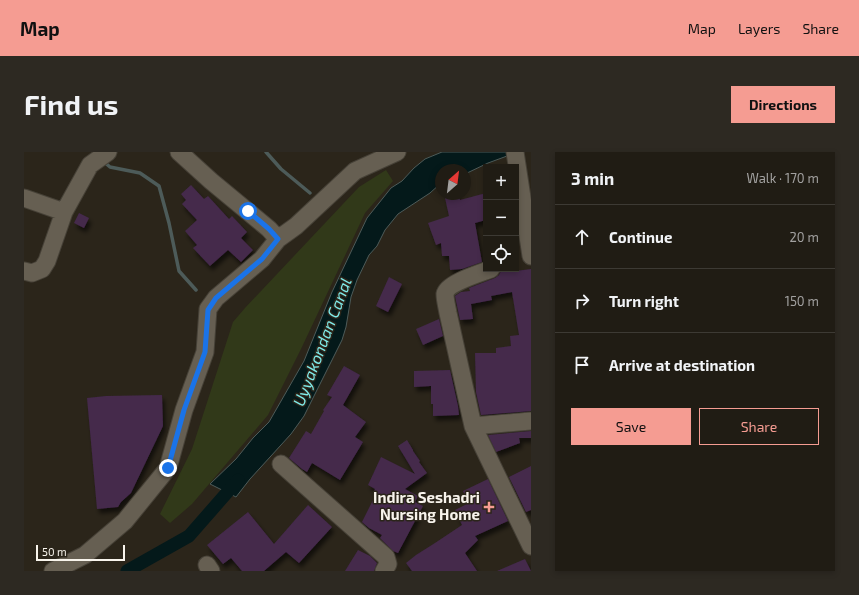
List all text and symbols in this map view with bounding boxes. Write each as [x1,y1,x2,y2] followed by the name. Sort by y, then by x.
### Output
[20,17,60,40] text: Map
[688,20,716,37] text: Map
[738,20,780,37] text: Layers
[802,20,839,37] text: Share
[731,86,835,123] button: Directions
[24,87,118,121] text: Find us
[435,164,471,200] north arrow
[483,164,519,272] map controls
[483,164,519,200] button: +
[571,168,614,188] text: 3 min
[747,170,819,186] text: Walk · 170 m
[483,200,519,236] button: −
[239,202,257,220] route start
[571,226,593,248] icon: ahead
[609,228,672,246] text: Continue
[790,229,819,245] text: 20 m
[483,236,519,272] button: locate
[288,275,356,409] water label: Uyyakondan Canal
[571,290,593,312] icon: right
[609,292,679,310] text: Turn right
[785,293,819,309] text: 150 m
[571,354,593,376] icon: arrive
[609,356,755,374] text: Arrive at destination
[571,408,691,445] button: Save
[699,408,819,445] button: Share
[159,459,177,477] route end
[373,488,480,523] place label: Indira Seshadri Nursing Home
[483,501,495,513] marker: Indira Seshadri Nursing Home
[36,543,125,562] scale bar
[42,545,67,558] text: 50 m

